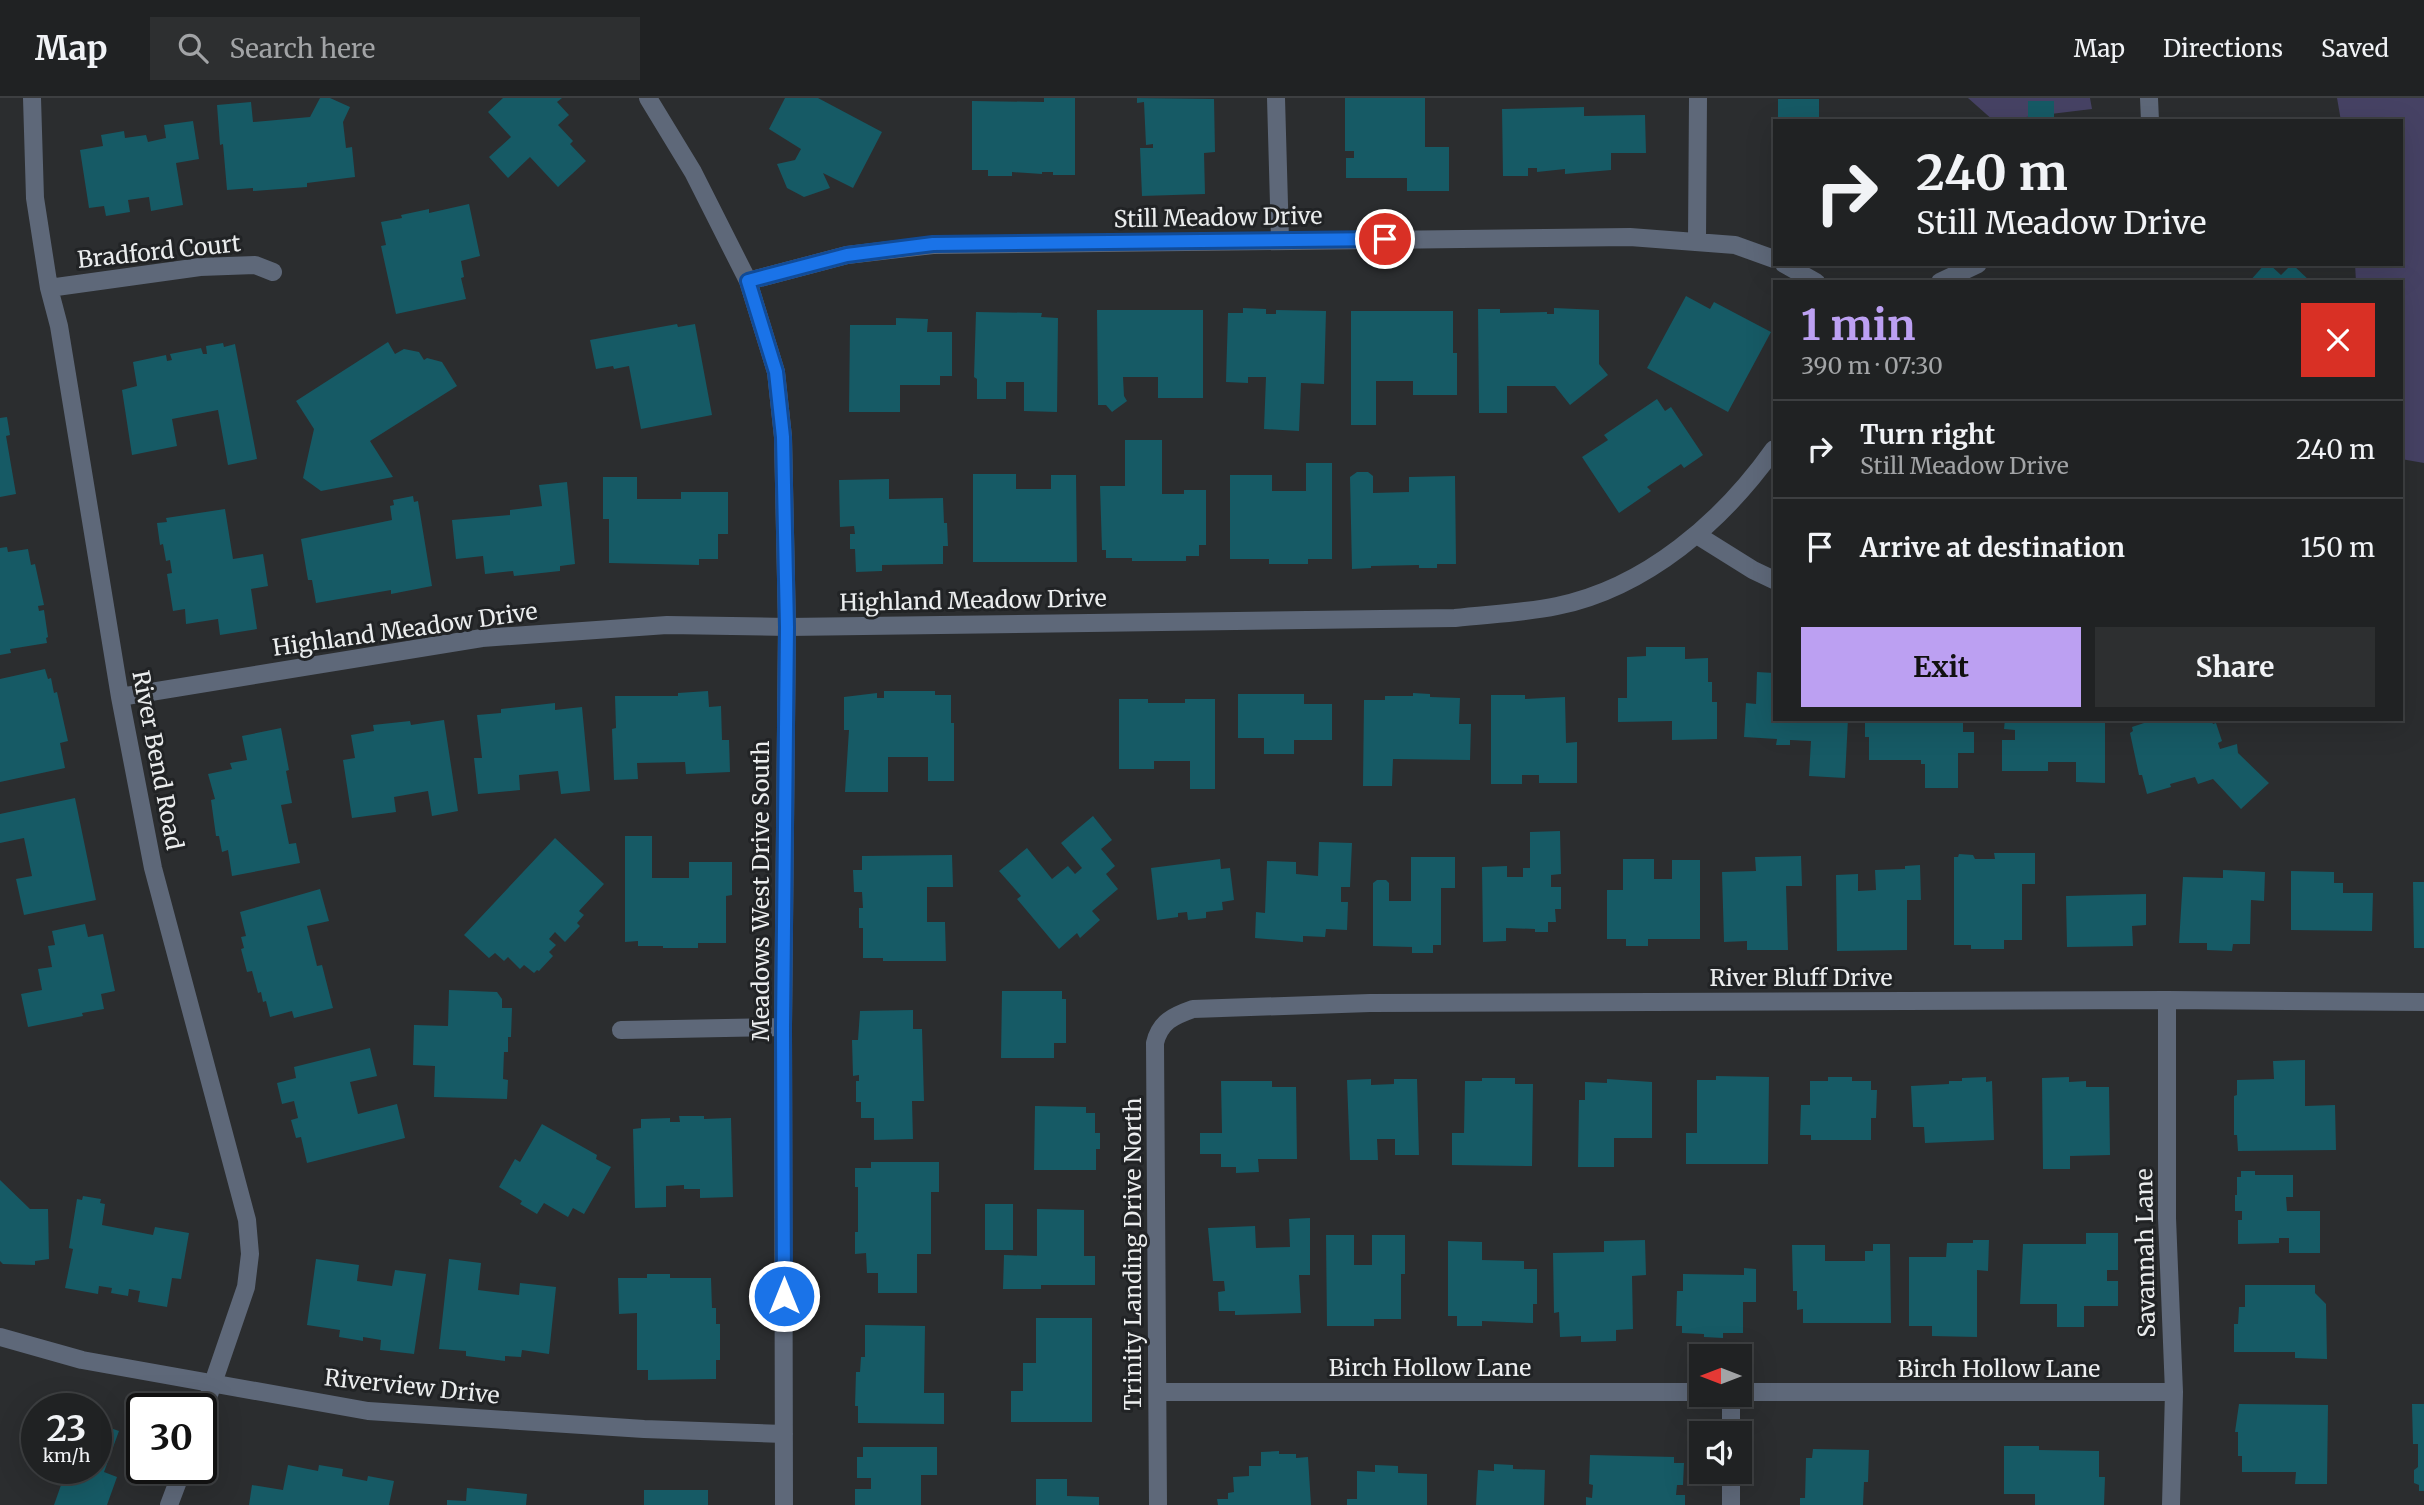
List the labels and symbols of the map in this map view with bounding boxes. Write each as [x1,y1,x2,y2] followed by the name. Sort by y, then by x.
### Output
[1113,201,1323,233] street label: Still Meadow Drive
[1355,209,1415,269] pin
[76,228,242,274] street label: Bradford Court
[839,583,1107,617] street label: Highland Meadow Drive
[271,596,539,662] street label: Highland Meadow Drive
[126,668,190,852] street label: River Bend Road
[746,740,775,1042] street label: Meadows West Drive South
[1710,963,1893,992] street label: River Bluff Drive
[1118,1098,1147,1410] street label: Trinity Landing Drive North
[2129,1168,2161,1338] street label: Savannah Lane
[747,1259,821,1333] position arrow
[1689,1344,1752,1407] north arrow
[1329,1353,1531,1382] street label: Birch Hollow Lane
[1898,1354,2100,1383] street label: Birch Hollow Lane
[323,1362,501,1410] street label: Riverview Drive
[126,1393,217,1484] speed limit sign: 30

